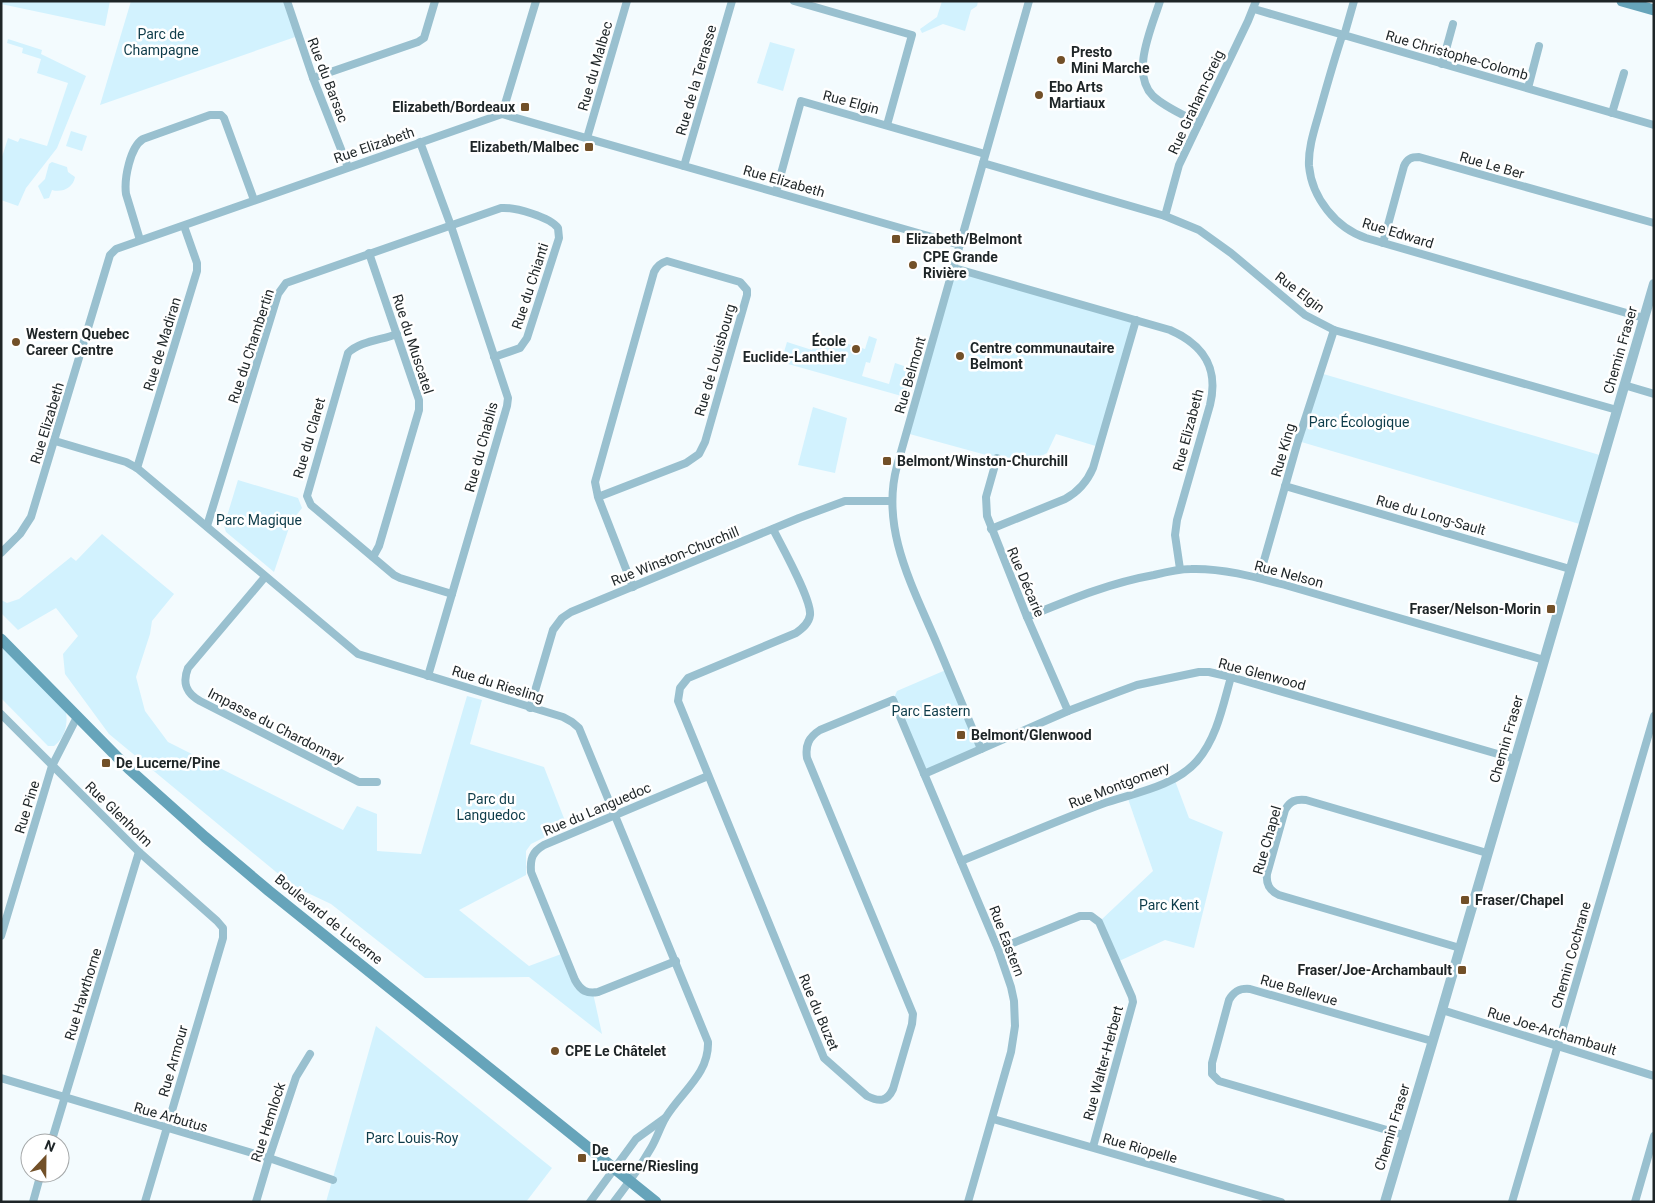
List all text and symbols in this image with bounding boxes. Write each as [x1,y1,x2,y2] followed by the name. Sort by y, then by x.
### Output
[575,19,615,113] street label: Rue du Malbec
[673,23,719,137] street label: Rue de la Terrasse
[123,26,199,58] park label: Parc de Champagne
[1384,27,1530,83] street label: Rue Christophe-Colomb
[304,35,352,125] street label: Rue du Barsac
[1071,44,1150,76] place label: Presto Mini Marche
[1165,47,1227,157] street label: Rue Graham-Greig
[1055,54,1067,66] marker: Presto Mini Marche
[1049,79,1106,111] place label: Ebo Arts Martiaux
[821,87,881,117] street label: Rue Elgin
[1033,89,1045,101] marker: Ebo Arts Martiaux
[392,99,516,115] place label: Elizabeth/Bordeaux
[519,101,531,113] marker: Elizabeth/Bordeaux
[332,124,416,166] street label: Rue Elizabeth
[470,139,579,155] place label: Elizabeth/Malbec
[583,141,595,153] marker: Elizabeth/Malbec
[1458,148,1526,182] street label: Rue Le Ber
[741,162,827,200] street label: Rue Elizabeth
[1360,215,1436,251] street label: Rue Edward
[906,231,1022,247] place label: Elizabeth/Belmont
[890,233,902,245] marker: Elizabeth/Belmont
[509,241,551,331] street label: Rue du Chianti
[923,249,998,281] place label: CPE Grande Rivière
[907,259,919,271] marker: CPE Grande Rivière
[1272,268,1328,316] street label: Rue Elgin
[225,287,277,405] street label: Rue du Chambertin
[389,292,437,396] street label: Rue du Muscatel
[140,295,184,393] street label: Rue de Madiran
[691,302,739,418] street label: Rue de Louisbourg
[1600,304,1640,396] street label: Chemin Fraser
[26,326,129,358] place label: Western Quebec Career Centre
[743,332,846,365] place label: École Euclide-Lanthier
[891,334,929,415] street label: Rue Belmont
[10,336,22,348] marker: Western Quebec Career Centre
[970,340,1115,372] place label: Centre communautaire Belmont
[850,343,862,355] marker: École Euclide-Lanthier
[954,350,966,362] marker: Centre communautaire Belmont
[27,380,67,466] street label: Rue Elizabeth
[1169,387,1207,473] street label: Rue Elizabeth
[290,395,328,480] street label: Rue du Claret
[461,400,501,494] street label: Rue du Chablis
[1309,413,1409,430] park label: Parc Écologique
[1268,421,1298,479] street label: Rue King
[897,453,1068,469] place label: Belmont/Winston-Churchill
[881,455,893,467] marker: Belmont/Winston-Churchill
[1375,492,1488,538] street label: Rue du Long-Sault
[216,512,302,528] park label: Parc Magique
[609,523,741,589] street label: Rue Winston-Churchill
[1004,545,1048,619] street label: Rue Décarie
[1253,557,1325,591] street label: Rue Nelson
[1410,601,1541,617] place label: Fraser/Nelson-Morin
[1545,603,1557,615] marker: Fraser/Nelson-Morin
[1217,655,1307,693] street label: Rue Glenwood
[450,662,546,706] street label: Rue du Riesling
[205,685,347,767] street label: Impasse du Chardonnay
[1486,693,1526,785] street label: Chemin Fraser
[891,703,971,719] park label: Parc Eastern
[971,727,1092,743] place label: Belmont/Glenwood
[955,729,967,741] marker: Belmont/Glenwood
[116,755,221,771] place label: De Lucerne/Pine
[100,757,112,769] marker: De Lucerne/Pine
[1066,758,1172,812] street label: Rue Montgomery
[82,778,156,850] street label: Rue Glenholm
[11,779,43,835] street label: Rue Pine
[541,779,653,839] street label: Rue du Languedoc
[456,791,526,823] park label: Parc du Languedoc
[1250,804,1284,876] street label: Rue Chapel
[272,871,386,967] street label: Boulevard de Lucerne
[1475,892,1564,908] place label: Fraser/Chapel
[1459,894,1471,906] marker: Fraser/Chapel
[1139,897,1199,913] park label: Parc Kent
[1548,900,1594,1010] street label: Chemin Cochrane
[986,903,1028,979] street label: Rue Eastern
[61,946,105,1042] street label: Rue Hawthorne
[1297,962,1452,978] place label: Fraser/Joe-Archambault
[1456,964,1468,976] marker: Fraser/Joe-Archambault
[796,971,842,1053] street label: Rue du Buzet
[1259,971,1339,1009] street label: Rue Bellevue
[1080,1003,1126,1122] street label: Rue Walter-Herbert
[1486,1004,1619,1058] street label: Rue Joe-Archambault
[155,1023,191,1099] street label: Rue Armour
[565,1043,666,1059] place label: CPE Le Châtelet
[549,1045,561,1057] marker: CPE Le Châtelet
[248,1079,289,1164] street label: Rue Hemlock
[1371,1081,1413,1172] street label: Chemin Fraser
[132,1099,210,1135] street label: Rue Arbutus
[366,1130,459,1146] park label: Parc Louis-Roy
[1101,1130,1179,1166] street label: Rue Riopelle
[20,1133,70,1183] north arrow
[42,1137,57,1155] text: N
[592,1142,699,1174] place label: De Lucerne/Riesling
[576,1152,588,1164] marker: De Lucerne/Riesling

